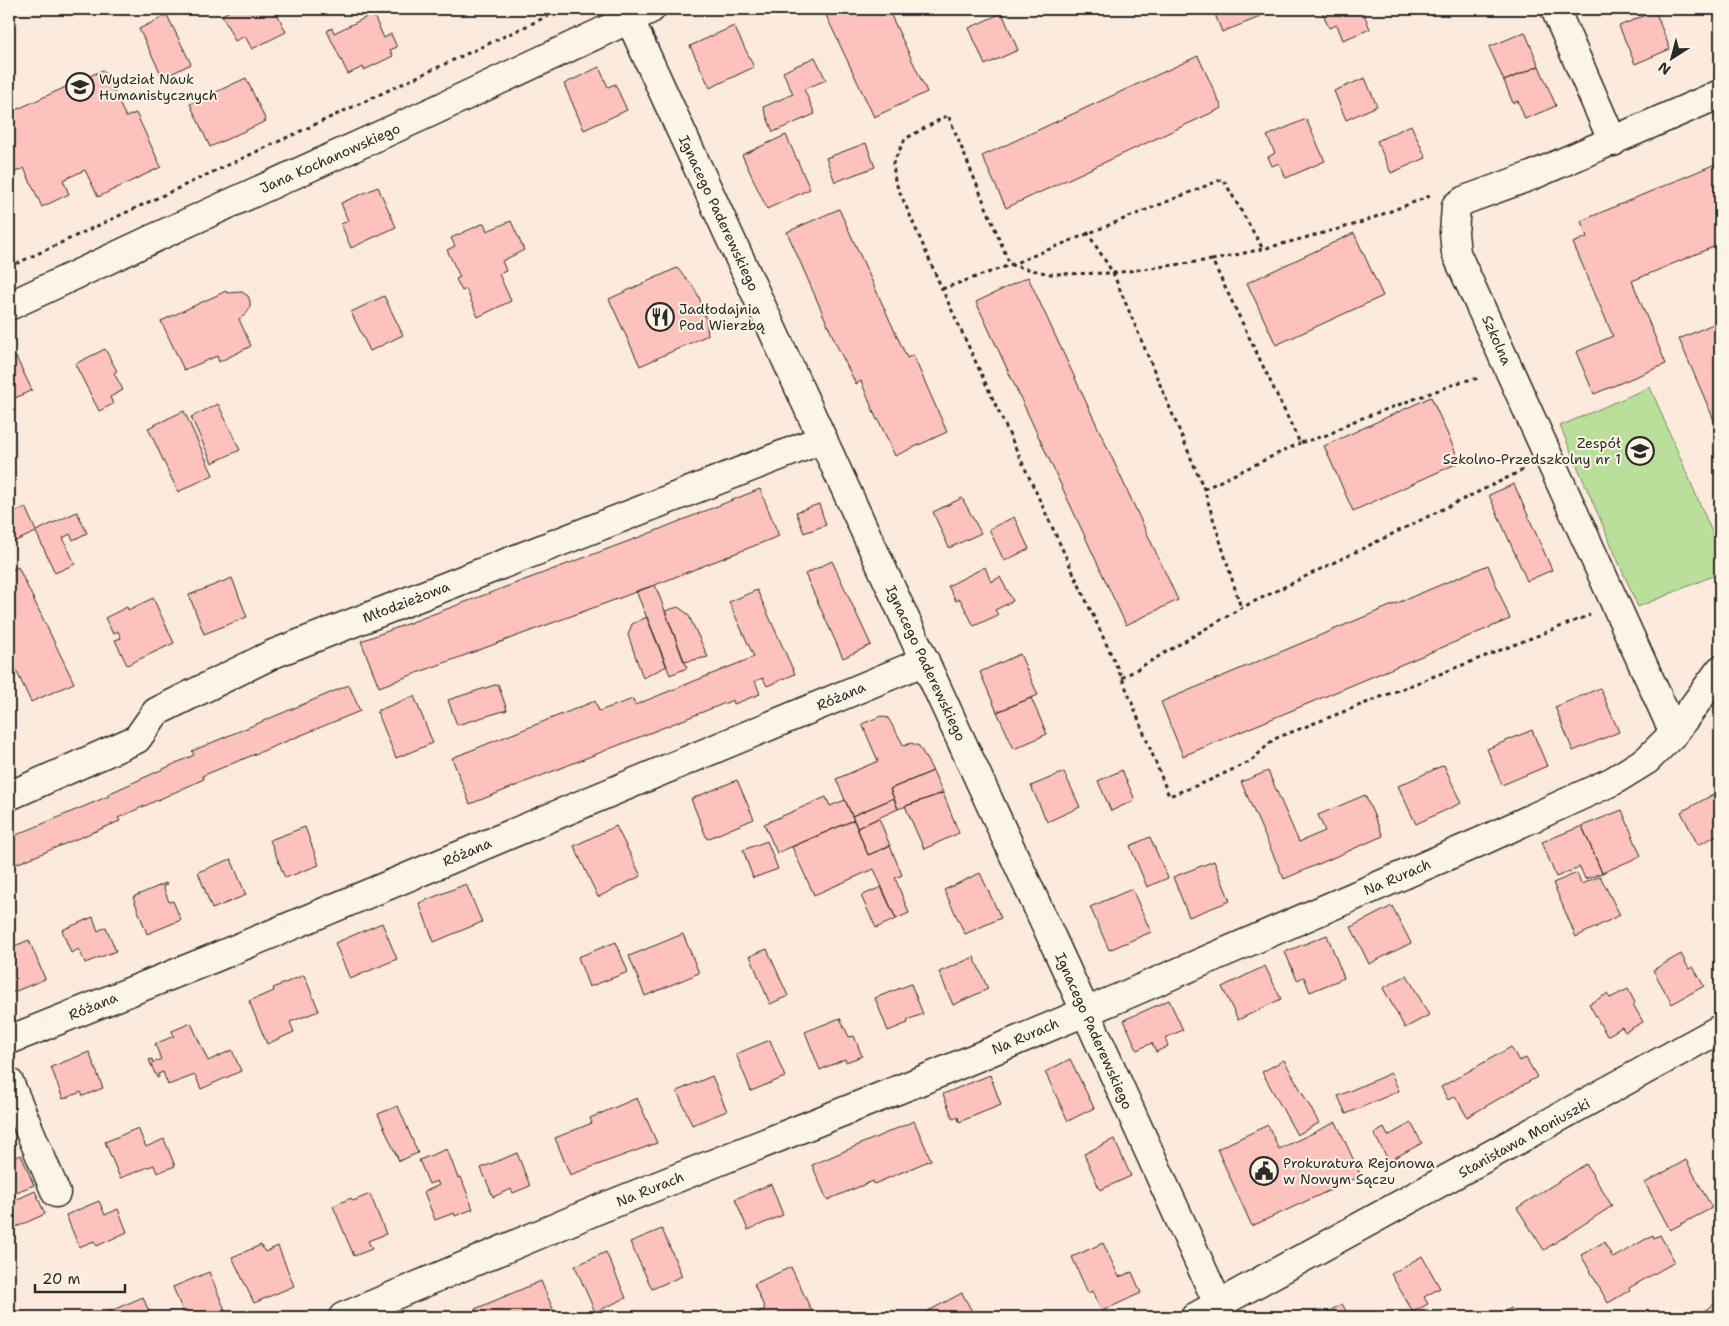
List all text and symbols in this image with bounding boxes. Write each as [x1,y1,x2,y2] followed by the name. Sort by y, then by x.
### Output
[1646,32,1696,82] north arrow
[1655,58,1674,79] text: N
[99,70,217,104] place label: Wydział Nauk Humanistycznych
[65,72,95,102] school or university icon: Wydział Nauk Humanistycznych
[257,119,403,197] street label: Jana Kochanowskiego
[675,132,763,294] street label: Ignacego Paderewskiego
[679,300,765,334] place label: Jadłodajnia Pod Wierzbą
[645,302,675,332] restaurant icon: Jadłodajnia Pod Wierzbą
[1478,312,1516,368] street label: Szkolna
[1443,434,1621,468] place label: Zespół Szkolno-Przedszkolny nr 1
[1625,436,1655,466] school or university icon: Zespół Szkolno-Przedszkolny nr 1
[360,577,452,627] street label: Młodzieżowa
[882,582,970,744] street label: Ignacego Paderewskiego
[814,678,868,714] street label: Różana
[440,834,494,870] street label: Różana
[1361,855,1433,899] street label: Na Rurach
[1051,950,1137,1112] street label: Ignacego Paderewskiego
[66,988,120,1024] street label: Różana
[989,1014,1061,1058] street label: Na Rurach
[1455,1094,1593,1182] street label: Stanisława Moniuszki
[1283,1154,1435,1188] place label: Prokuratura Rejonowa w Nowym Sączu
[1249,1156,1279,1186] public building icon: Prokuratura Rejonowa w Nowym Sączu
[614,1167,686,1211] street label: Na Rurach
[35,1261,125,1293] scale bar
[42,1269,81,1289] text: 20 m

